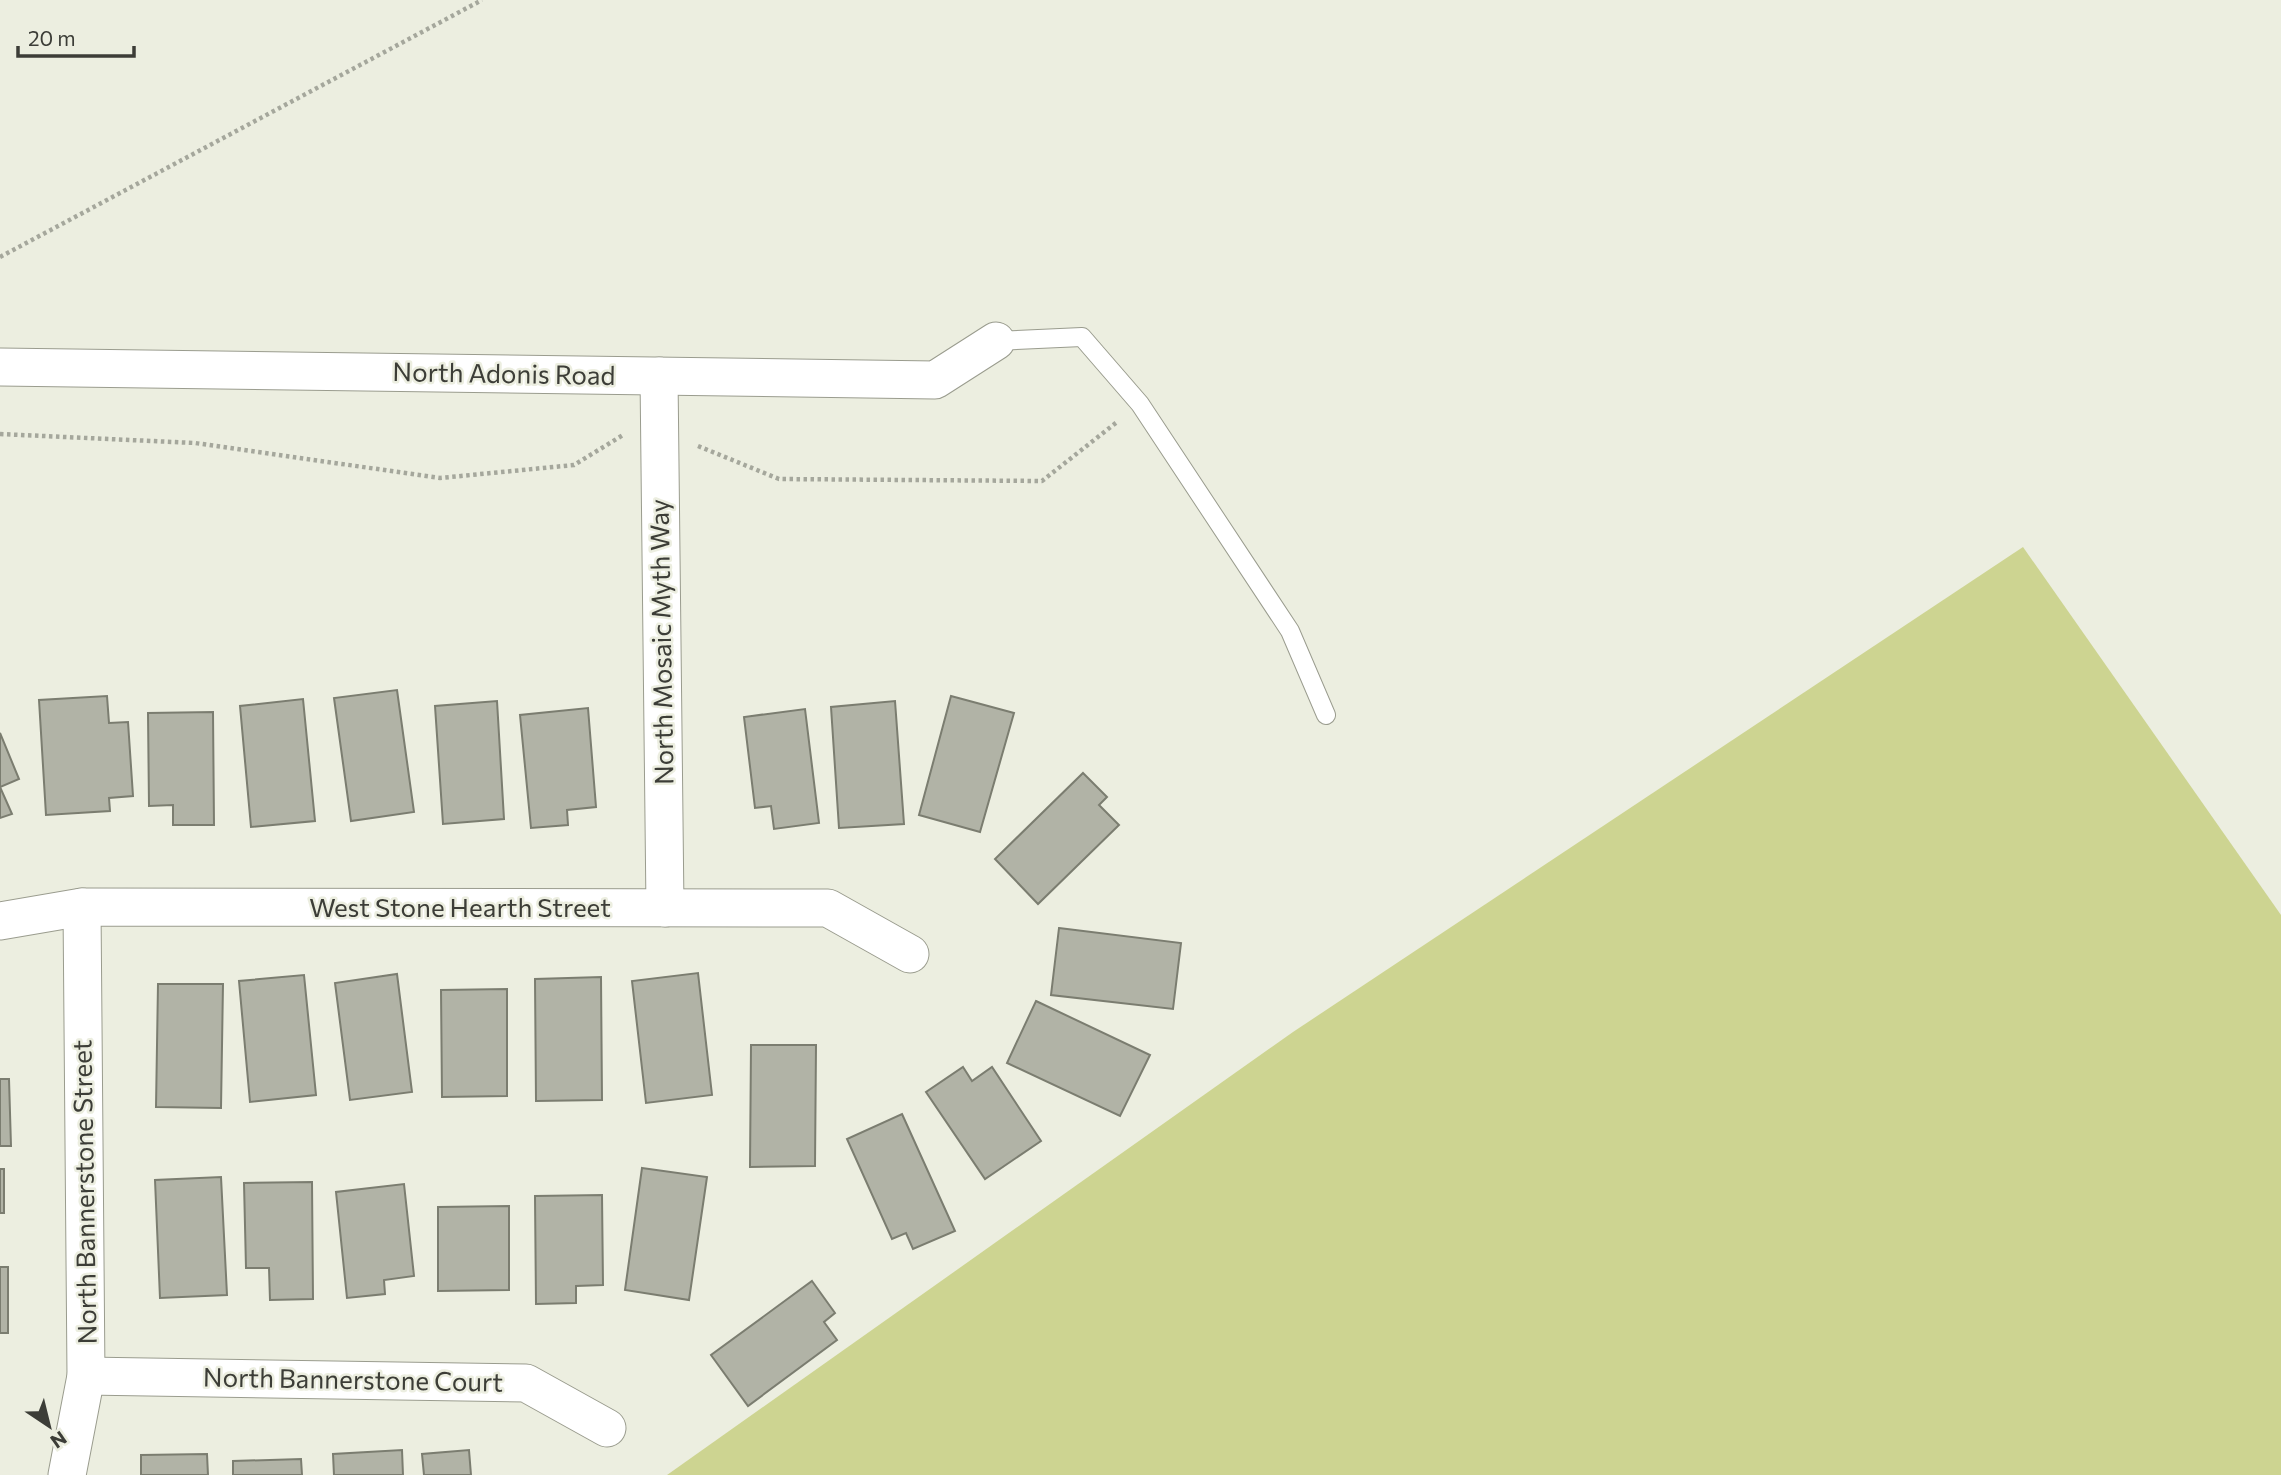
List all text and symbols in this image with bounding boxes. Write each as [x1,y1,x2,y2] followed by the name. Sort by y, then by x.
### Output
[18,14,133,58] scale bar
[28,25,76,50] text: 20 m
[392,355,616,390] street label: North Adonis Road
[643,499,678,785] street label: North Mosaic Myth Way
[309,891,611,922] street label: West Stone Hearth Street
[65,1039,102,1345] street label: North Bannerstone Street
[203,1360,503,1397] street label: North Bannerstone Court
[14,1391,84,1461] north arrow
[47,1427,71,1454] text: N

